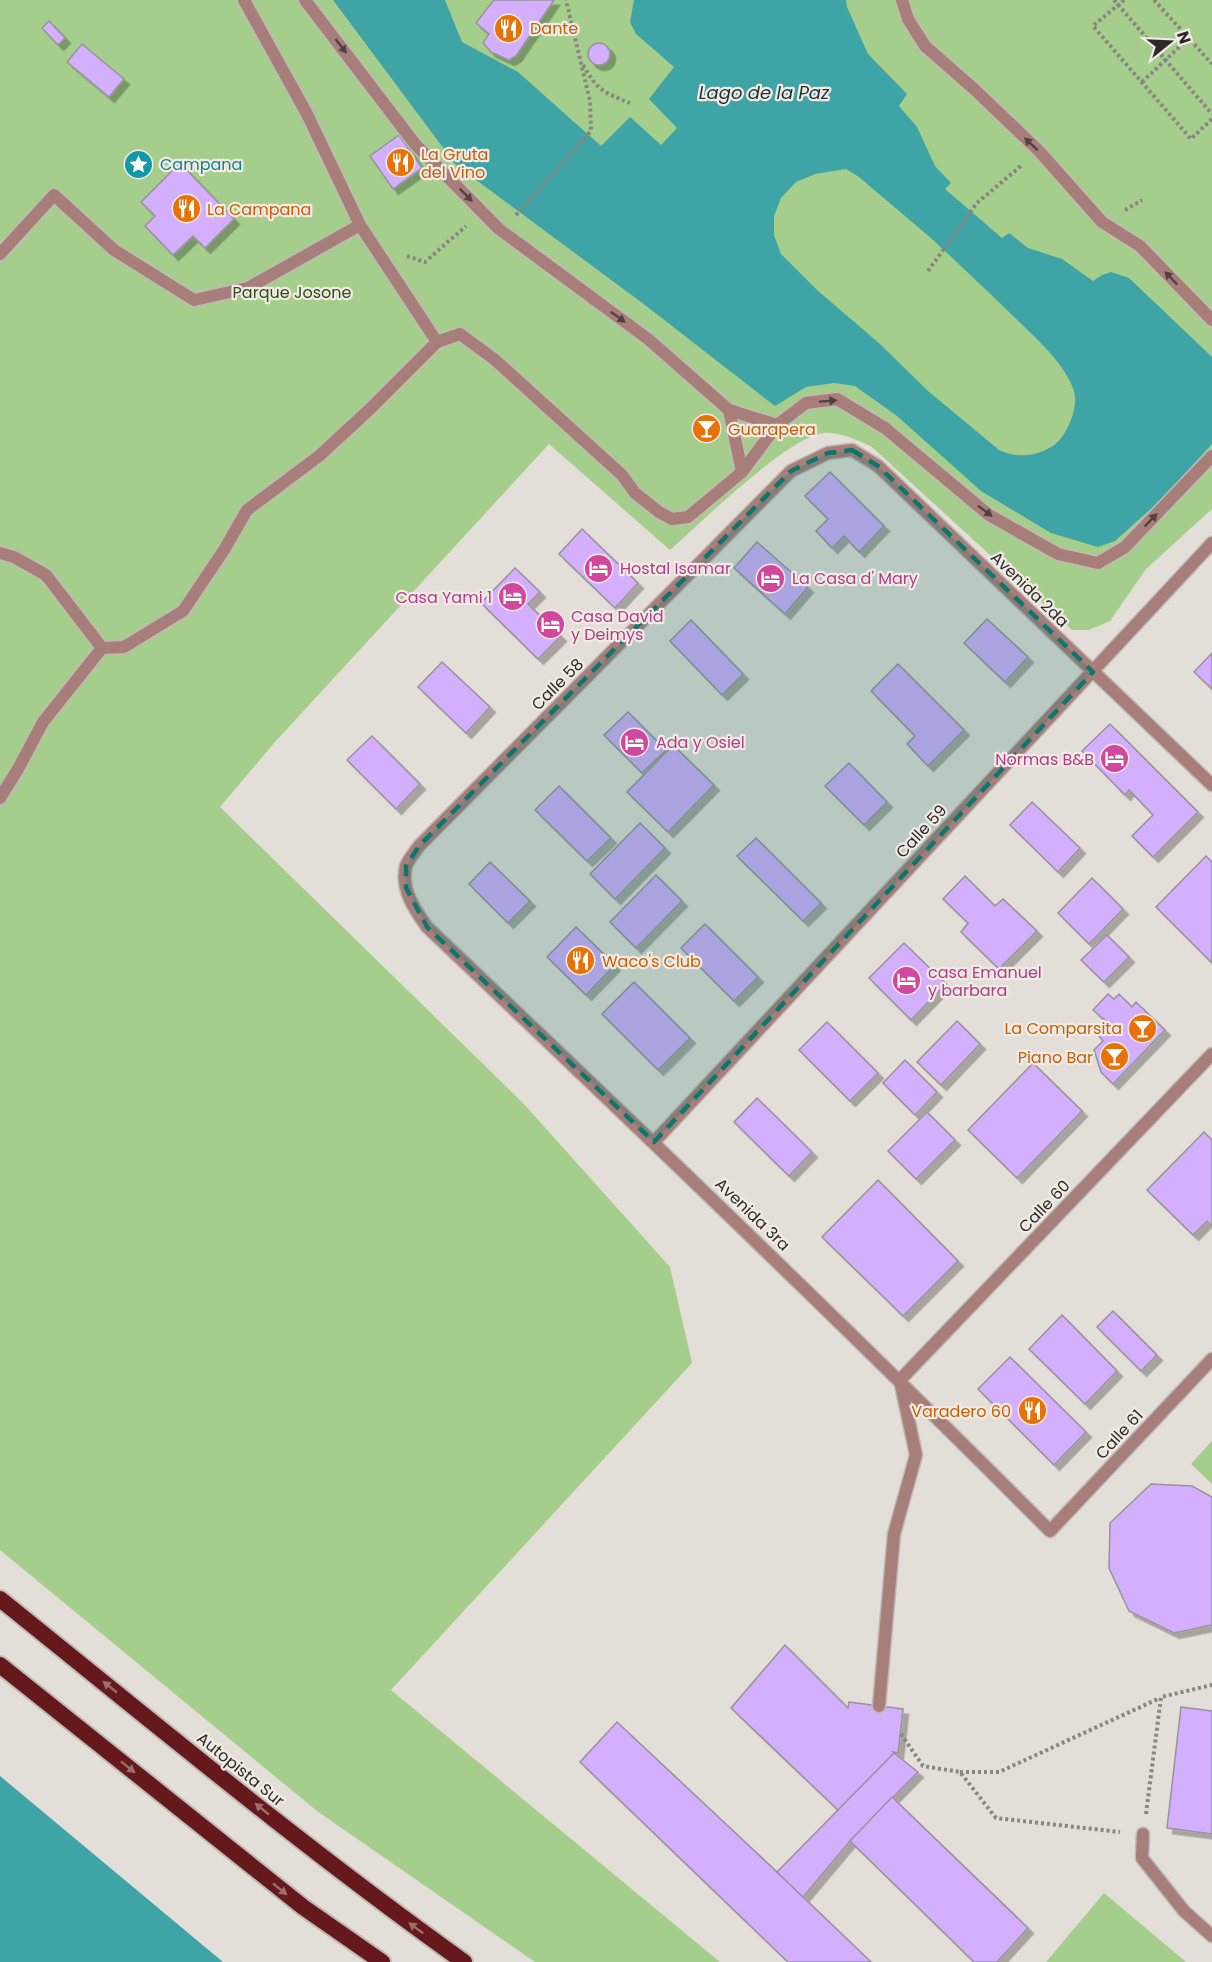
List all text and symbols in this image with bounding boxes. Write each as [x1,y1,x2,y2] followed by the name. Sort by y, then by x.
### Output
[493,12,525,44] restaurant icon: Dante
[1140,12,1200,72] north arrow
[530,17,578,40] place label: Dante
[1171,28,1197,47] text: N
[334,39,346,54] one-way arrow
[699,80,830,105] water label: Lago de la Paz
[1024,138,1039,151] one-way arrow
[421,143,488,184] place label: La Gruta del Vino
[384,147,416,179] restaurant icon: La Gruta del Vino
[123,148,155,180] place icon: Campana
[160,153,242,176] place label: Campana
[459,188,474,202] one-way arrow
[170,193,202,225] restaurant icon: La Campana
[207,198,311,221] place label: La Campana
[1165,271,1179,285] one-way arrow
[233,281,351,304] park label: Parque Josone
[609,311,625,323] one-way arrow
[819,396,838,406] one-way arrow
[691,413,723,445] bar icon: Guarapera
[728,418,816,441] place label: Guarapera
[977,505,993,517] one-way arrow
[1144,513,1157,528] one-way arrow
[985,546,1074,633] street label: Avenida 2da
[583,552,615,584] hotel icon: Hostal Isamar
[620,557,731,580] place label: Hostal Isamar
[755,562,787,594] hotel icon: La Casa d' Mary
[792,567,918,590] place label: La Casa d' Mary
[497,581,529,613] hotel icon: Casa Yami 1
[395,586,492,609] place label: Casa Yami 1
[571,605,663,646] place label: Casa David y Deimys
[534,609,566,641] hotel icon: Casa David y Deimys
[526,653,589,716] street label: Calle 58
[619,726,651,758] hotel icon: Ada y Osiel
[656,731,745,754] place label: Ada y Osiel
[1099,743,1131,775] hotel icon: Normas B&B
[995,748,1094,771] place label: Normas B&B
[891,800,952,863] street label: Calle 59
[565,945,597,977] restaurant icon: Waco's Club
[602,950,701,973] place label: Waco's Club
[928,961,1042,1002] place label: casa Emanuel y barbara
[891,965,923,997] hotel icon: casa Emanuel y barbara
[1127,1012,1159,1044] bar icon: La Comparsita
[1004,1017,1122,1040] place label: La Comparsita
[1098,1041,1130,1073] bar icon: Piano Bar
[1018,1046,1093,1069] place label: Piano Bar
[710,1173,795,1256] street label: Avenida 3ra
[1013,1175,1075,1238] street label: Calle 60
[1016,1395,1048,1427] restaurant icon: Varadero 60
[911,1400,1011,1423] place label: Varadero 60
[1090,1404,1148,1464] street label: Calle 61
[102,1681,118,1694] one-way arrow
[192,1727,289,1812] street label: Autopista Sur
[120,1760,135,1772] one-way arrow
[254,1802,270,1815] one-way arrow
[272,1882,288,1895] one-way arrow
[409,1922,425,1934] one-way arrow

